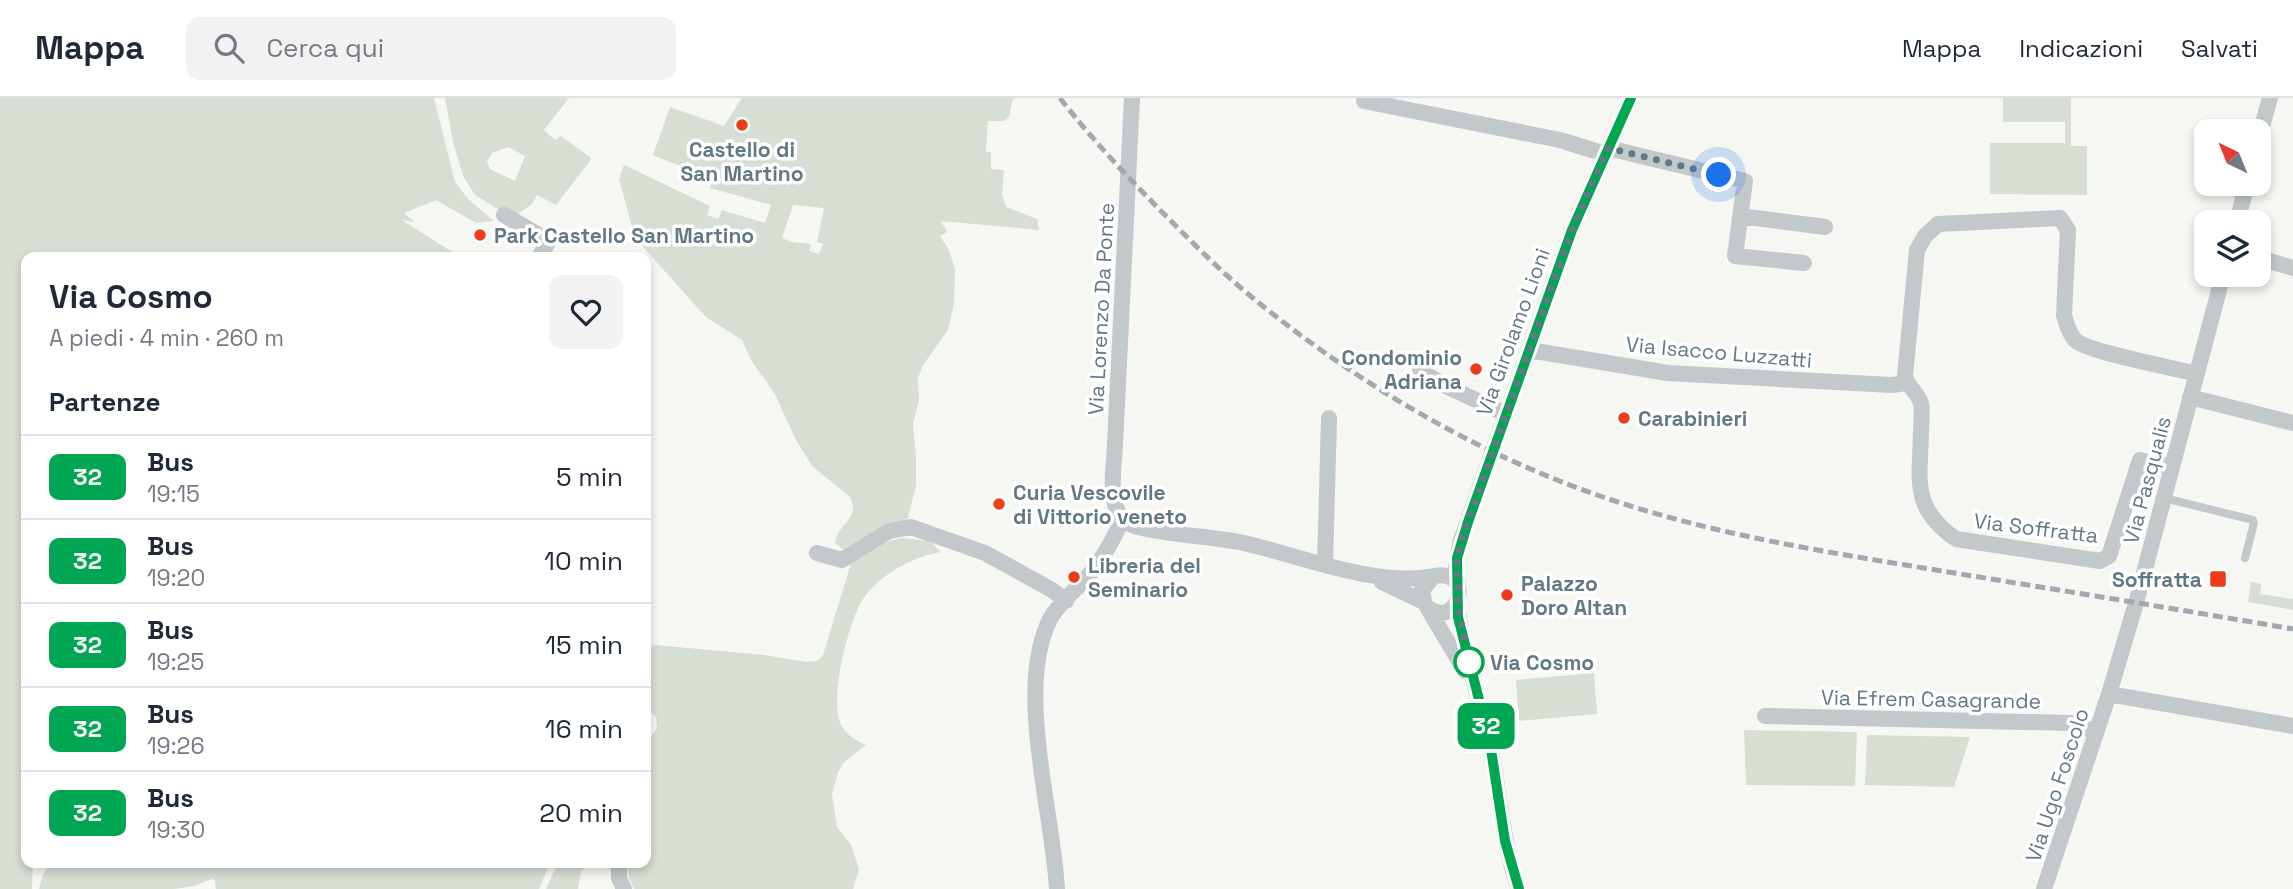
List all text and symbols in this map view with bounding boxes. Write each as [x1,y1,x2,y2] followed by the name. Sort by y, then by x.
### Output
[186,17,676,80] search box
[35,27,144,69] text: Mappa
[210,29,248,67] icon: search
[266,31,384,65] text: Cerca qui
[1902,33,1981,64] text: Mappa
[2019,33,2143,64] text: Indicazioni
[2181,33,2258,64] text: Salvati
[734,117,750,133] marker: Castello di San Martino
[2194,119,2272,196] north arrow
[2194,119,2271,287] map controls
[680,136,804,187] place label: Castello di San Martino
[1701,157,1736,192] your location
[1082,202,1120,416] street label: Via Lorenzo Da Ponte
[2194,210,2271,287] button: layers
[494,222,754,249] place label: Park Castello San Martino
[472,227,488,243] marker: Park Castello San Martino
[1470,244,1556,420] street label: Via Girolamo Lioni
[549,275,623,349] button: heart
[49,276,213,318] text: Via Cosmo
[49,323,284,353] text: A piedi · 4 min · 260 m
[1625,330,1813,374] street label: Via Isacco Luzzatti
[1342,344,1462,395] place label: Condominio Adriana
[1468,361,1484,377] marker: Condominio Adriana
[49,385,160,419] text: Partenze
[1638,405,1747,432] place label: Carabinieri
[1616,410,1632,426] marker: Carabinieri
[2117,413,2177,547] street label: Via Pasqualis
[147,445,194,479] text: Bus
[556,460,623,494] text: 5 min
[73,461,102,492] text: 32
[147,479,200,509] text: 19:15
[1013,479,1187,530] place label: Curia Vescovile di Vittorio veneto
[991,496,1007,512] marker: Curia Vescovile di Vittorio veneto
[1972,507,2100,549] street label: Via Soffratta
[147,529,194,563] text: Bus
[544,544,623,578] text: 10 min
[73,545,102,576] text: 32
[1088,552,1201,603] place label: Libreria del Seminario
[147,563,205,593] text: 19:20
[2112,566,2202,593] place label: Soffratta
[1066,569,1082,585] marker: Libreria del Seminario
[2208,569,2228,589] marker: Soffratta
[1521,570,1627,621] place label: Palazzo Doro Altan
[1499,587,1515,603] marker: Palazzo Doro Altan
[147,613,194,647] text: Bus
[545,628,623,662] text: 15 min
[73,629,102,660] text: 32
[147,647,204,677] text: 19:25
[1454,647,1484,677] marker: Via Cosmo
[1490,649,1594,676] place label: Via Cosmo
[1821,684,2041,714] street label: Via Efrem Casagrande
[147,697,194,731] text: Bus
[1454,703,1518,749] line badge: 32
[2019,705,2095,865] street label: Via Ugo Foscolo
[1472,710,1500,741] text: 32
[545,712,623,746] text: 16 min
[73,713,102,744] text: 32
[147,731,204,761] text: 19:26
[147,781,194,815] text: Bus
[539,796,623,830] text: 20 min
[73,797,102,828] text: 32
[147,815,205,845] text: 19:30

